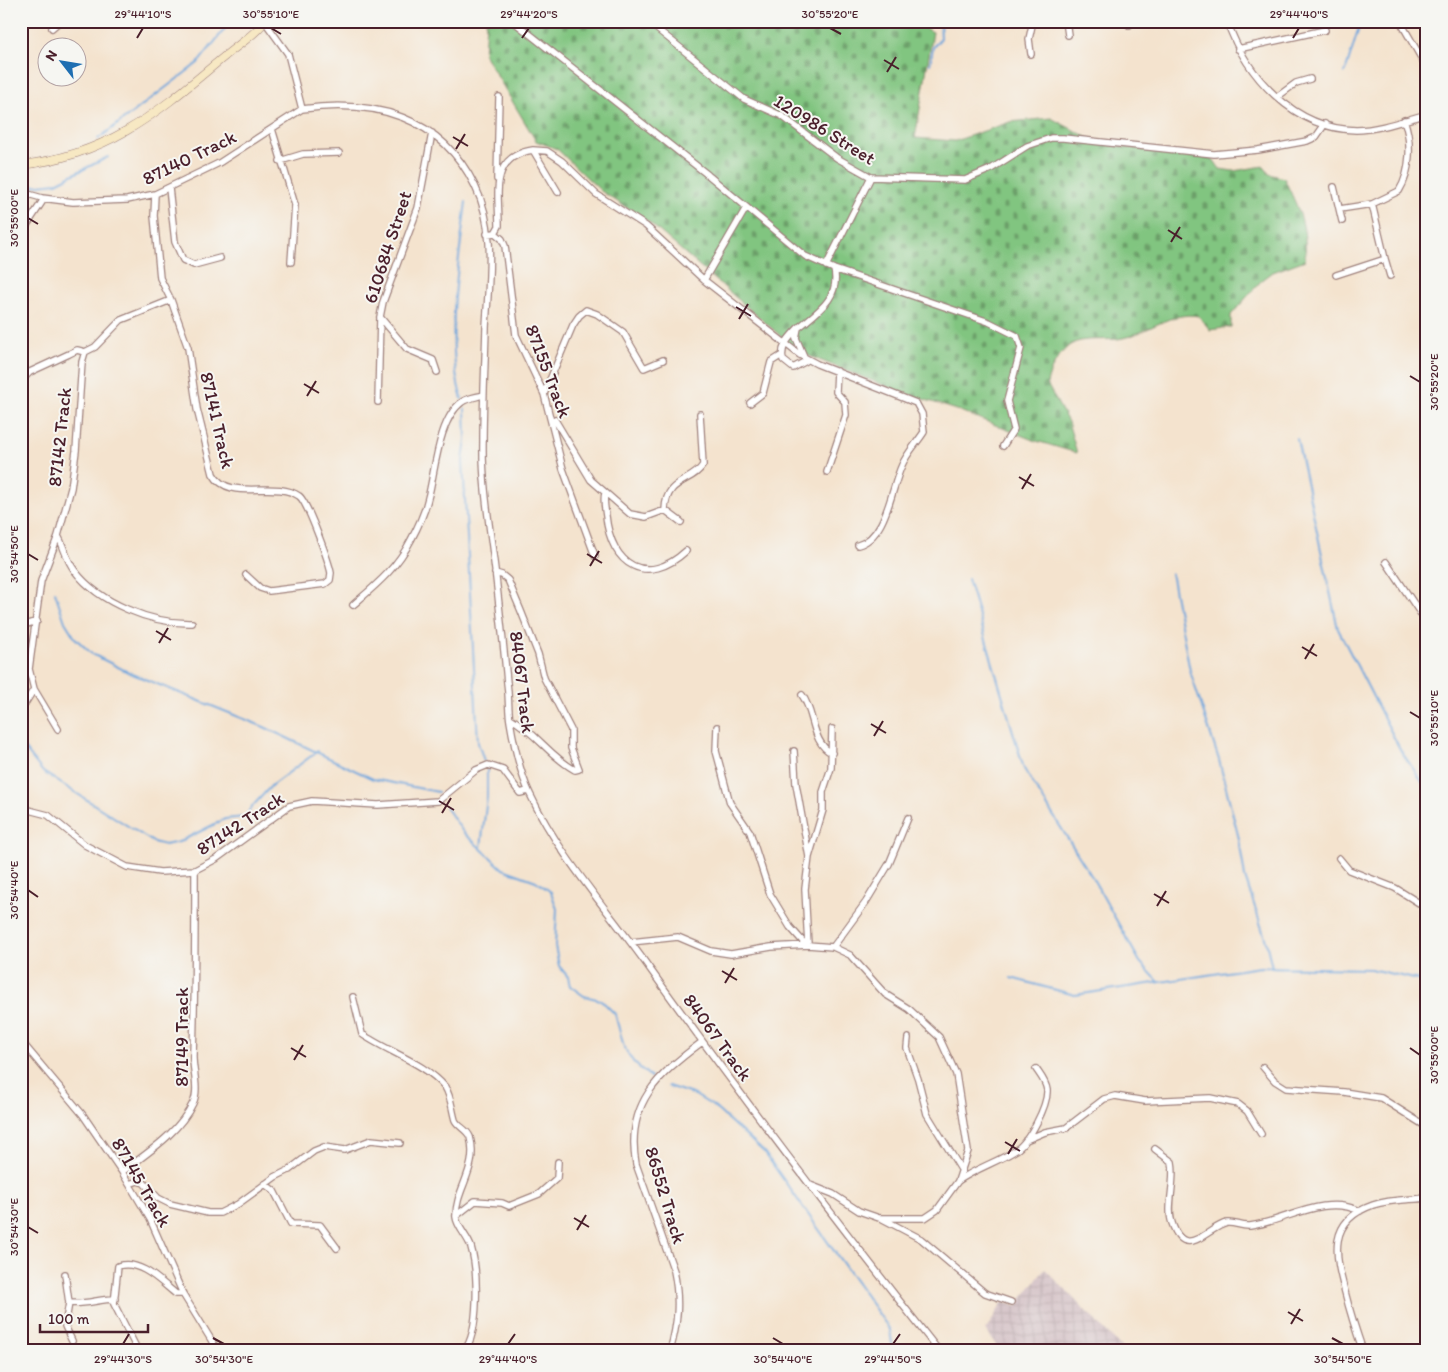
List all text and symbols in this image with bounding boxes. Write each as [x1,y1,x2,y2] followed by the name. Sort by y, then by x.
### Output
[115,7,172,21] text: 29°44'10"S
[243,7,300,21] text: 30°55'10"E
[500,7,558,21] text: 29°44'20"S
[801,7,859,21] text: 30°55'20"E
[1270,7,1329,21] text: 29°44'40"S
[38,38,88,88] north arrow
[42,47,61,64] text: N
[770,89,880,170] street label: 120986 Street
[139,125,240,190] street label: 87140 Track
[358,188,416,306] street label: 610684 Street
[7,189,21,247] text: 30°55'00"E
[520,321,577,421] street label: 87155 Track
[1427,353,1441,411] text: 30°55'20"E
[195,370,240,471] street label: 87141 Track
[43,386,76,488] street label: 87142 Track
[7,525,21,583] text: 30°54'50"E
[505,630,540,734] street label: 84067 Track
[1427,689,1441,746] text: 30°55'10"E
[192,787,288,860] street label: 87142 Track
[7,860,21,919] text: 30°54'40"E
[170,987,193,1087] street label: 87149 Track
[678,989,757,1086] street label: 84067 Track
[1427,1026,1441,1084] text: 30°55'00"E
[107,1133,176,1231] street label: 87145 Track
[640,1144,691,1246] street label: 86552 Track
[7,1198,21,1256] text: 30°54'30"E
[40,1302,148,1334] scale bar
[48,1310,90,1328] text: 100 m
[94,1352,152,1366] text: 29°44'30"S
[195,1352,253,1366] text: 30°54'30"E
[479,1352,538,1366] text: 29°44'40"S
[754,1352,813,1366] text: 30°54'40"E
[864,1352,922,1366] text: 29°44'50"S
[1314,1352,1372,1366] text: 30°54'50"E

